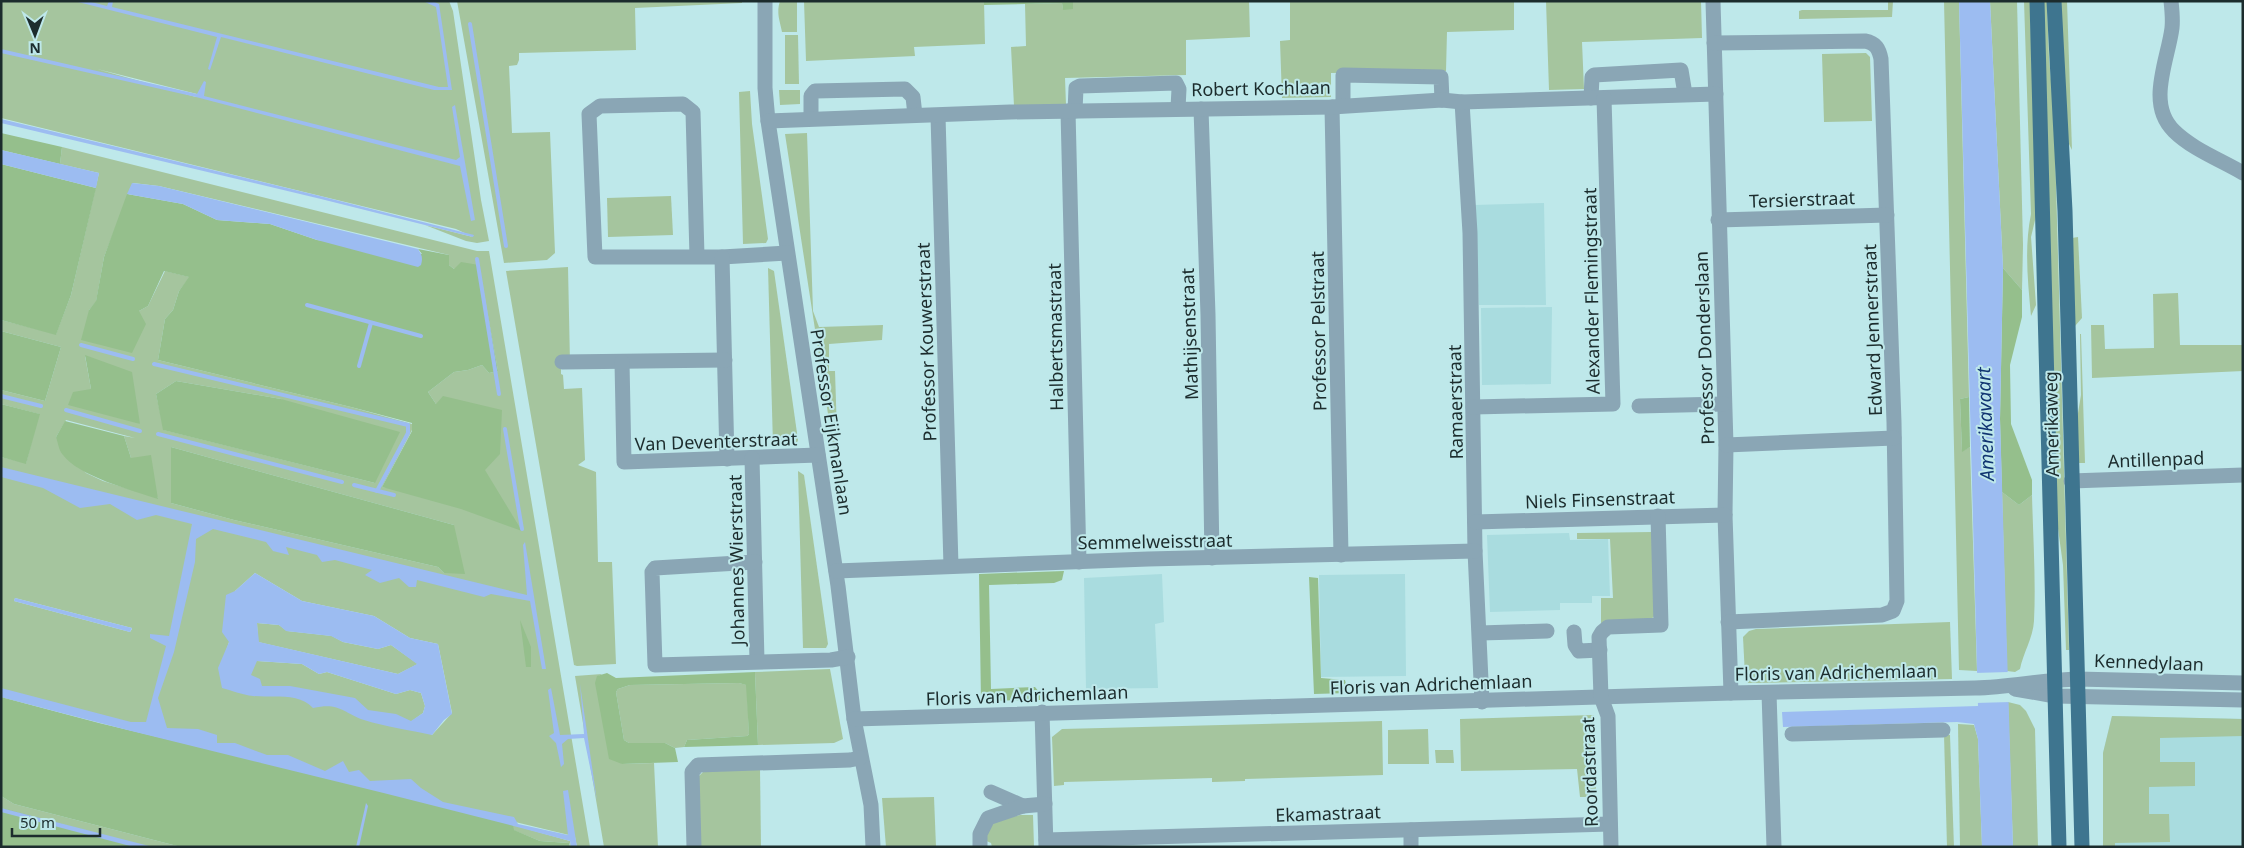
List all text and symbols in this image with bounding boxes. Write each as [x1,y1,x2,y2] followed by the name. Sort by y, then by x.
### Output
[10,10,60,60] north arrow
[29,39,41,58] text: N
[1191,75,1331,101] street label: Robert Kochlaan
[1749,185,1856,213] street label: Tersierstraat
[1577,187,1605,395] street label: Alexander Flemingstraat
[911,242,941,442] street label: Professor Kouwerstraat
[1857,243,1887,416] street label: Edward Jennerstraat
[1305,250,1331,411] street label: Professor Pelstraat
[1689,251,1719,445] street label: Professor Donderslaan
[1042,262,1068,411] street label: Halbertsmastraat
[1175,267,1203,400] street label: Mathijsenstraat
[805,327,859,517] street label: Professor Eijkmanlaan
[1442,344,1468,460] street label: Ramaerstraat
[1970,366,2000,483] water label: Amerikavaart
[2038,371,2064,477] street label: Amerikaweg
[634,426,798,456] street label: Van Deventerstraat
[2107,445,2205,473] street label: Antillenpad
[723,474,750,647] street label: Johannes Wierstraat
[1524,484,1676,514] street label: Niels Finsenstraat
[1077,528,1233,554] street label: Semmelweisstraat
[2094,648,2204,676] street label: Kennedylaan
[1734,658,1938,686] street label: Floris van Adrichemlaan
[1329,668,1533,700] street label: Floris van Adrichemlaan
[925,679,1129,711] street label: Floris van Adrichemlaan
[1575,716,1603,827] street label: Roordastraat
[1275,799,1382,827] street label: Ekamastraat
[12,806,100,838] scale bar
[20,812,55,832] text: 50 m

